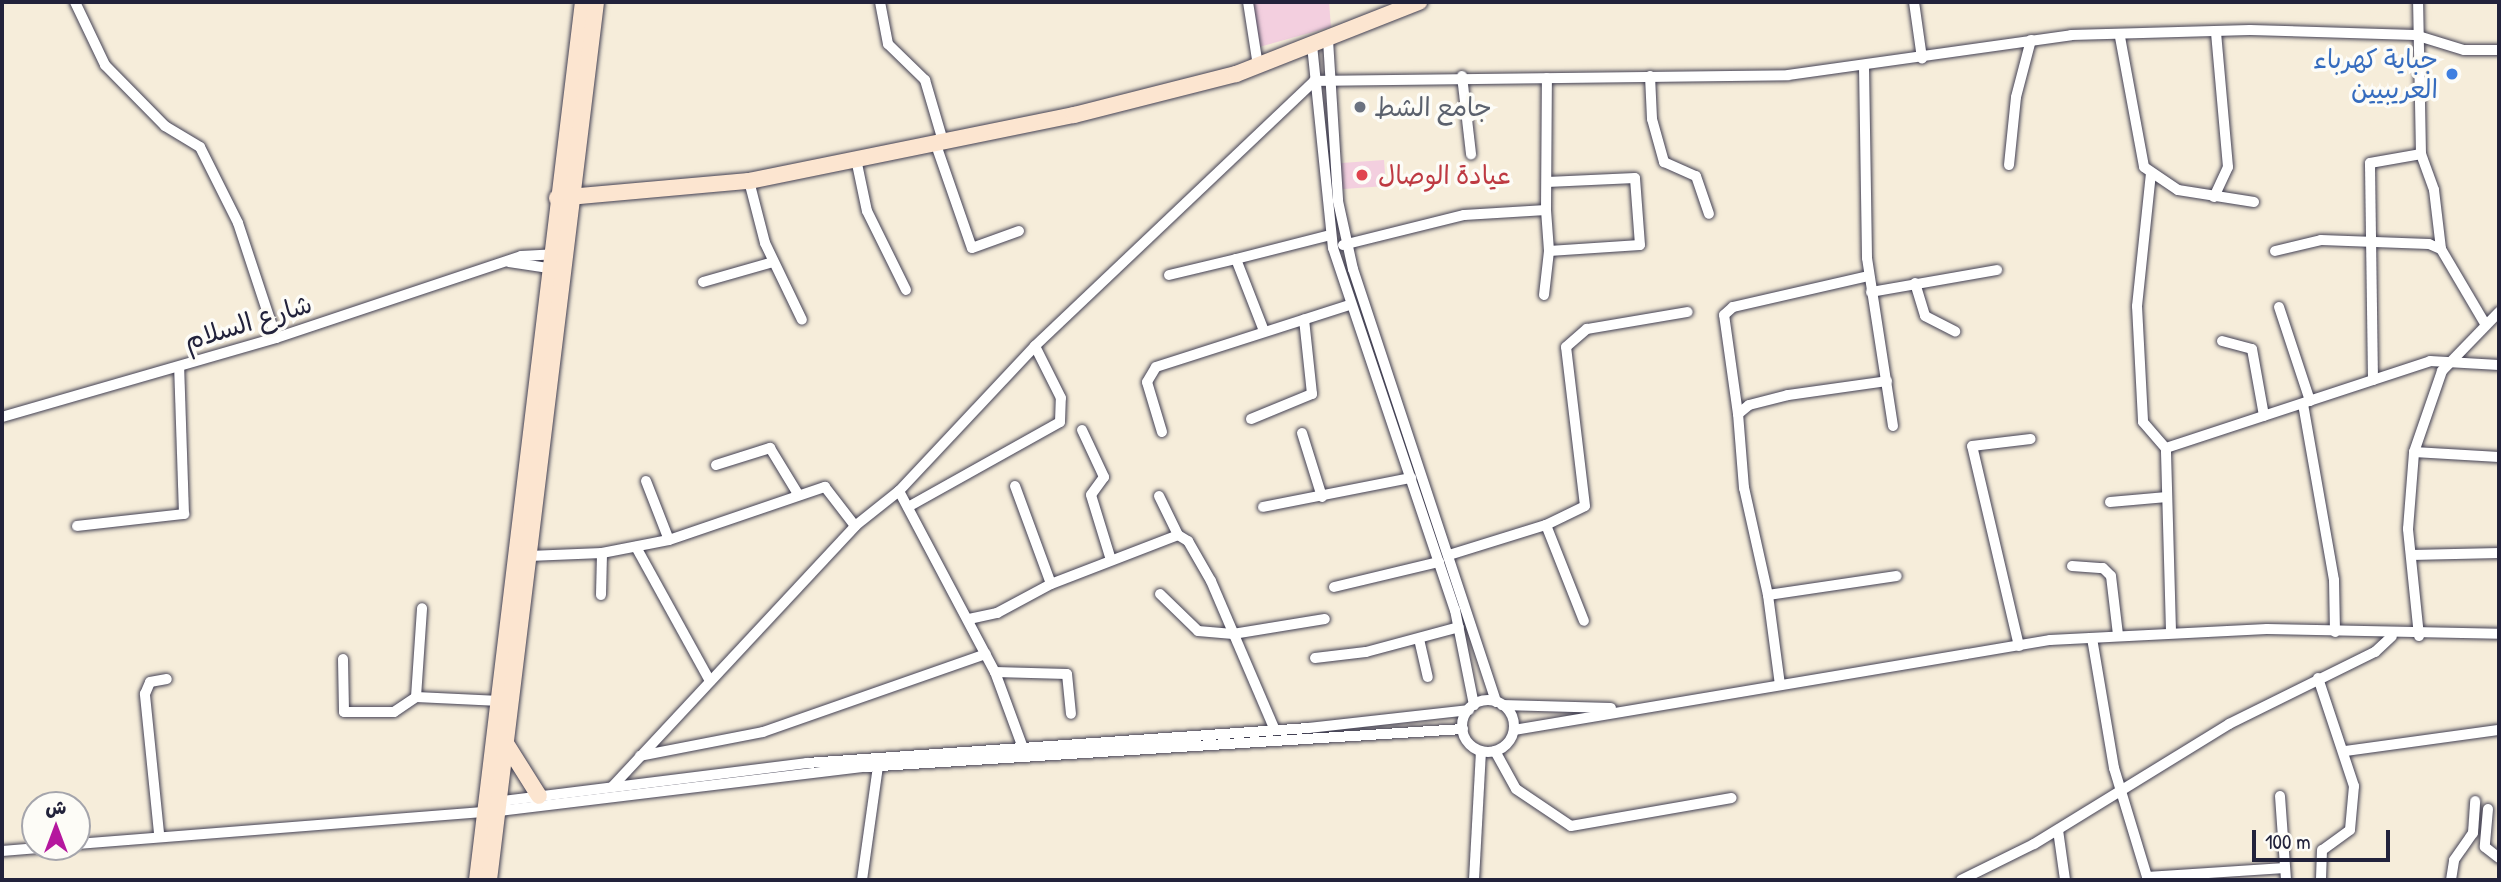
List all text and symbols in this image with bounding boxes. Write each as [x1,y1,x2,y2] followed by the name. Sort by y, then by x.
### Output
[2313,43,2438,104] place label: جباية كهرباء العريبيين
[2444,66,2460,82] marker: جباية كهرباء العريبيين
[1374,91,1492,123] place label: جامع الشط
[1352,99,1368,115] marker: جامع الشط
[1378,159,1511,191] place label: عيادة الوصال
[1352,165,1372,185] marker: عيادة الوصال
[180,288,316,356] street label: شارع السلام
[21,791,91,861] north arrow
[46,794,66,820] text: ش
[2256,816,2394,860] scale bar
[2265,827,2311,856] text: 100 m

